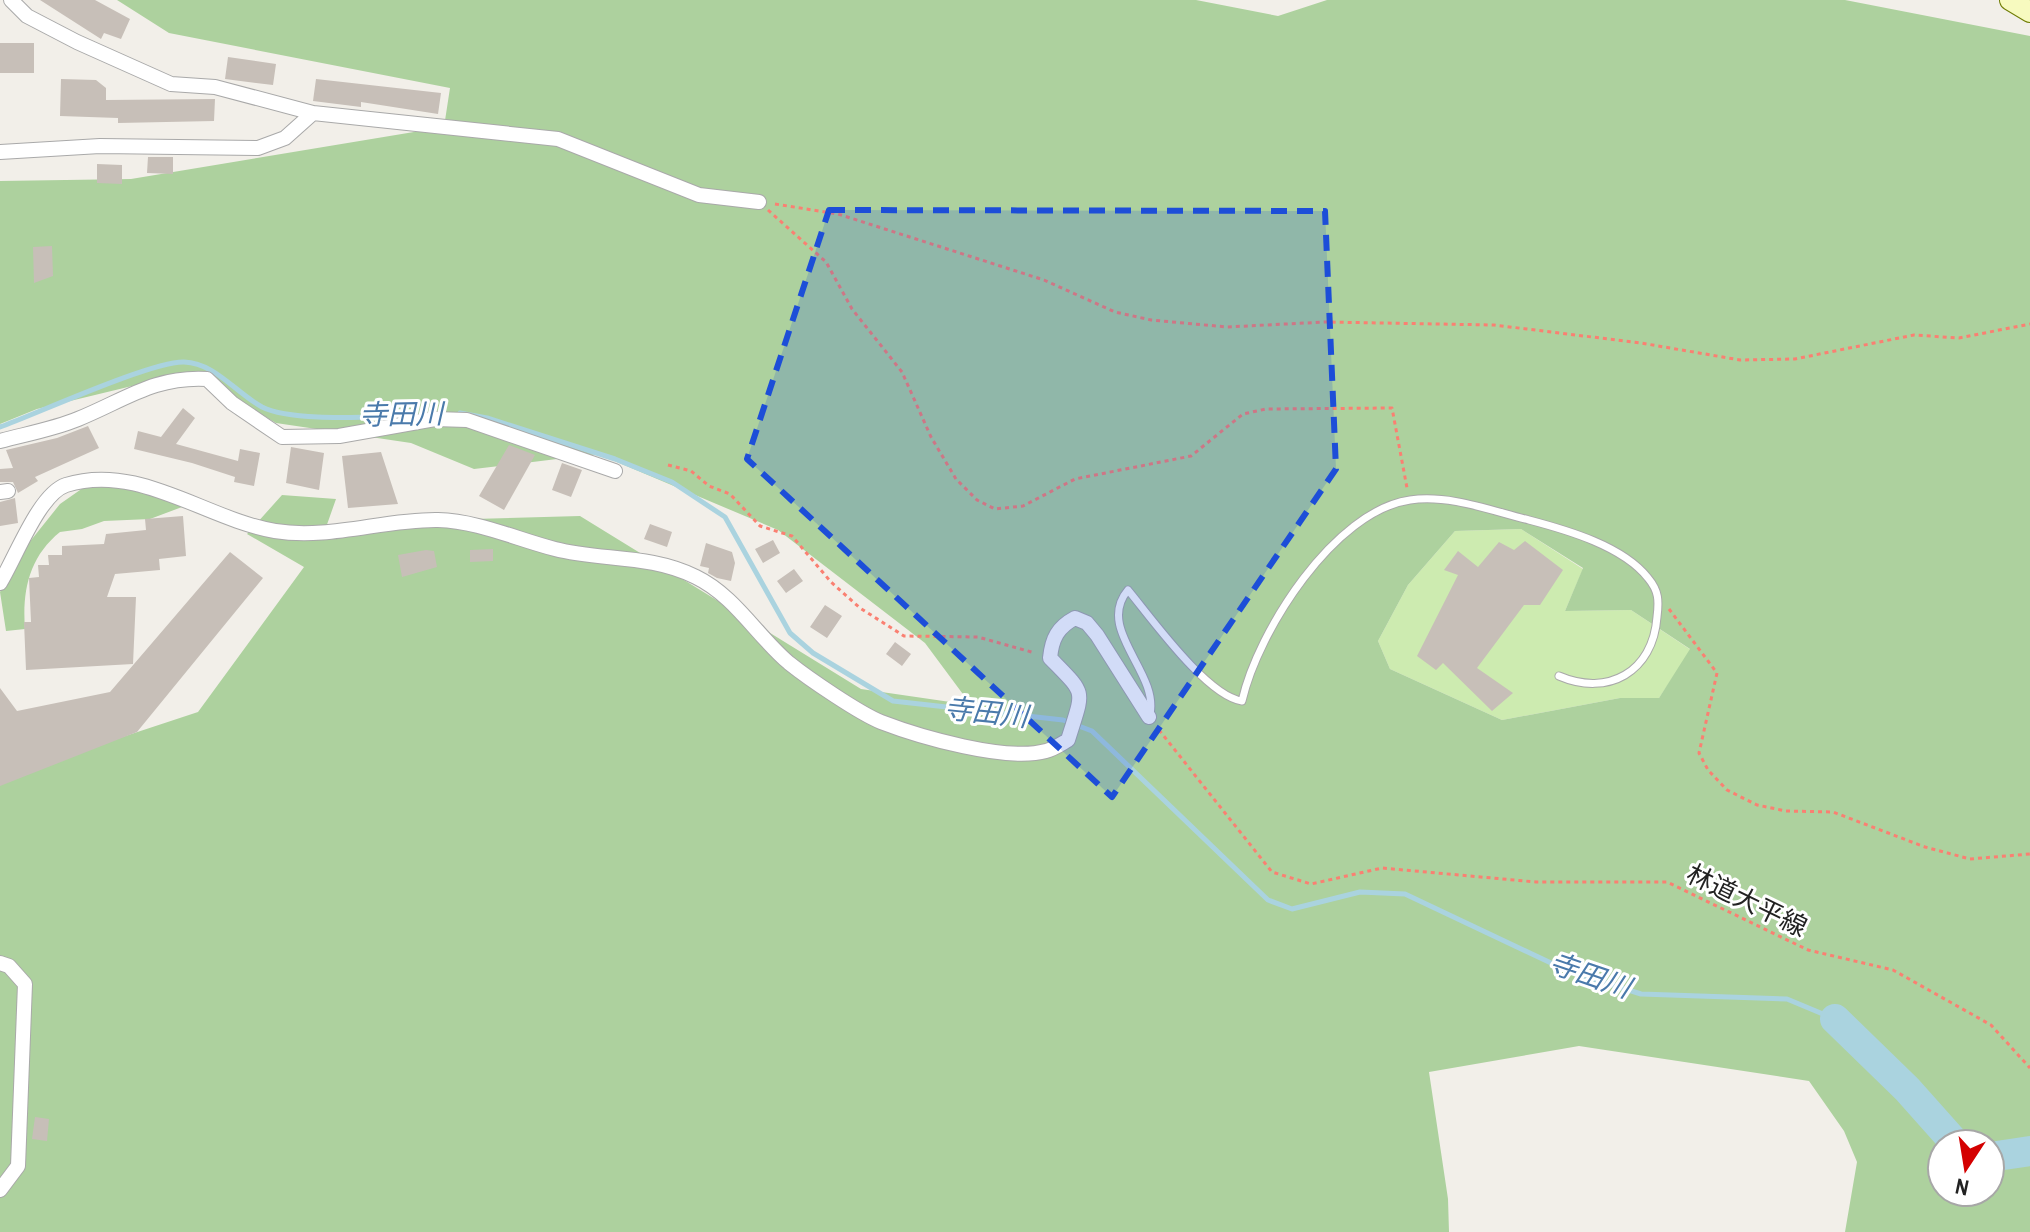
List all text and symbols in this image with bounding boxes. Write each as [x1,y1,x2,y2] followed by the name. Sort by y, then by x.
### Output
[359,394,446,434] water label: 寺田川
[942,689,1033,736] water label: 寺田川
[1681,856,1813,944] street label: 林道大平線
[1544,943,1639,1008] water label: 寺田川
[1926,1128,2006,1208] north arrow
[1952,1172,1971,1204] text: N

